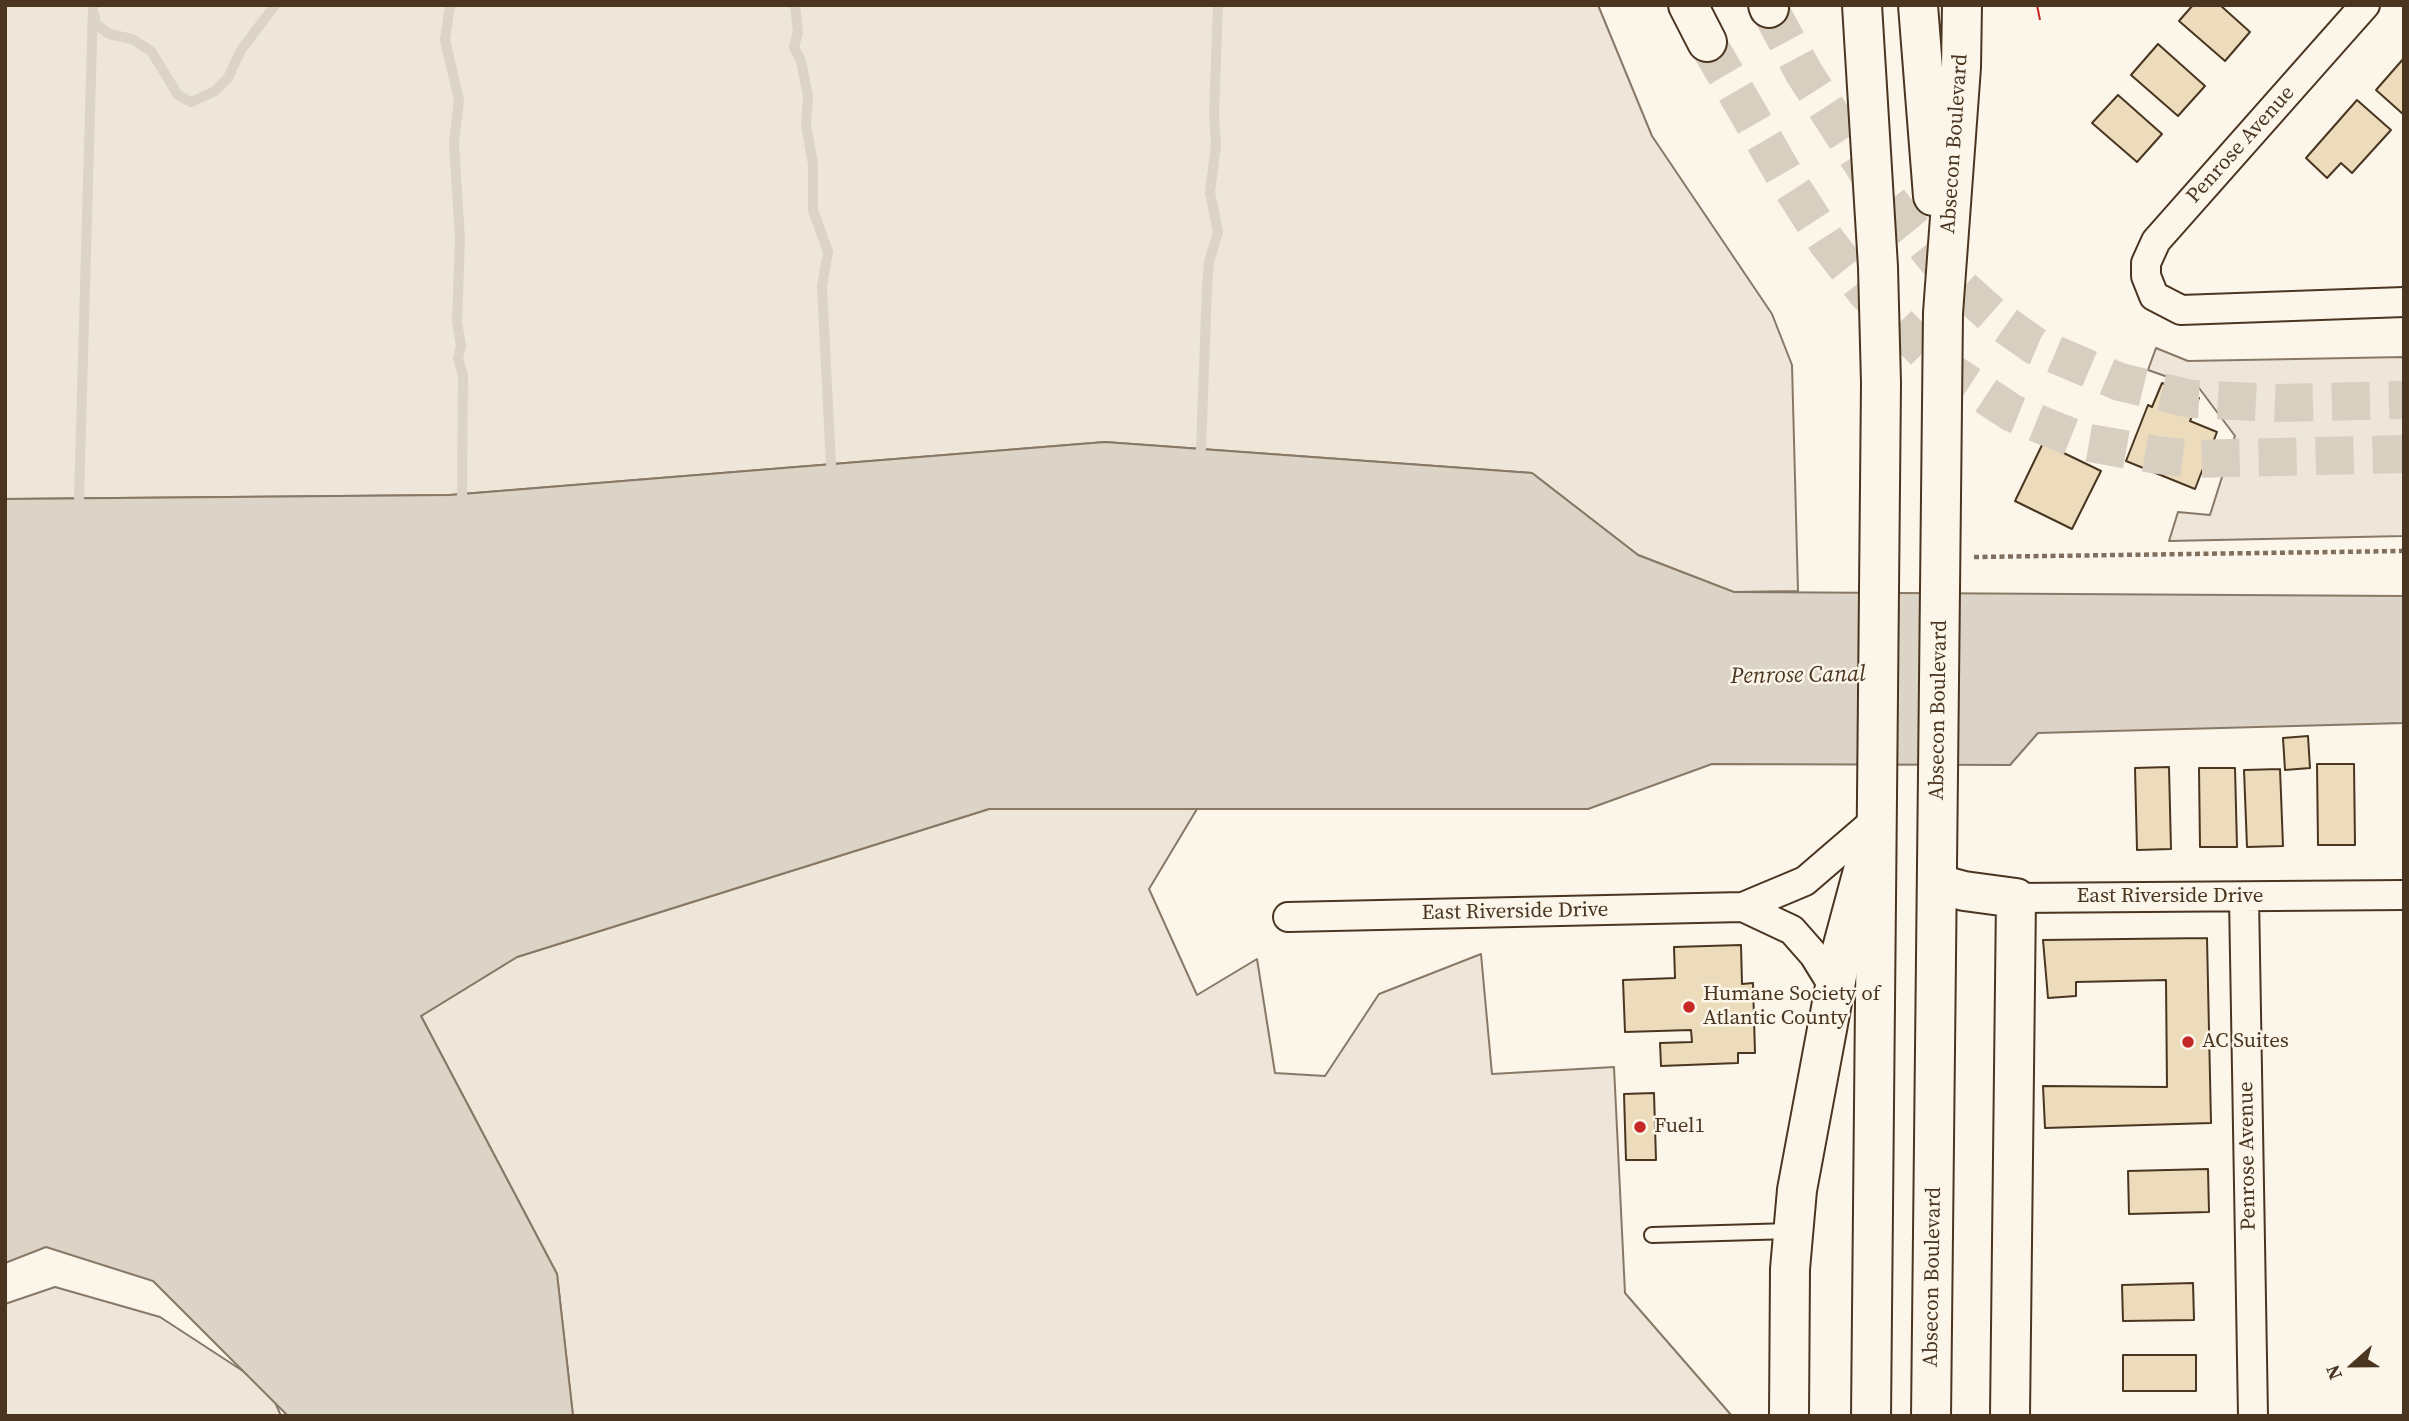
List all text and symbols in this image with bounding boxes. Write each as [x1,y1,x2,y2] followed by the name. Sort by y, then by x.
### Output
[1936,53,1974,235] street label: Absecon Boulevard
[2182,81,2300,209] street label: Penrose Avenue
[1925,620,1953,800] street label: Absecon Boulevard
[1730,661,1866,691] water label: Penrose Canal
[2077,884,2263,910] street label: East Riverside Drive
[1421,898,1609,926] street label: East Riverside Drive
[1703,982,1880,1032] place label: Humane Society of Atlantic County
[1681,999,1697,1015] marker: Humane Society of Atlantic County
[2202,1029,2289,1055] place label: AC Suites
[2180,1034,2196,1050] marker: AC Suites
[2234,1081,2262,1231] street label: Penrose Avenue
[1654,1114,1705,1140] place label: Fuel1
[1632,1119,1648,1135] marker: Fuel1
[1919,1187,1947,1367] street label: Absecon Boulevard
[2318,1330,2388,1400] north arrow
[2319,1361,2348,1384] text: N

